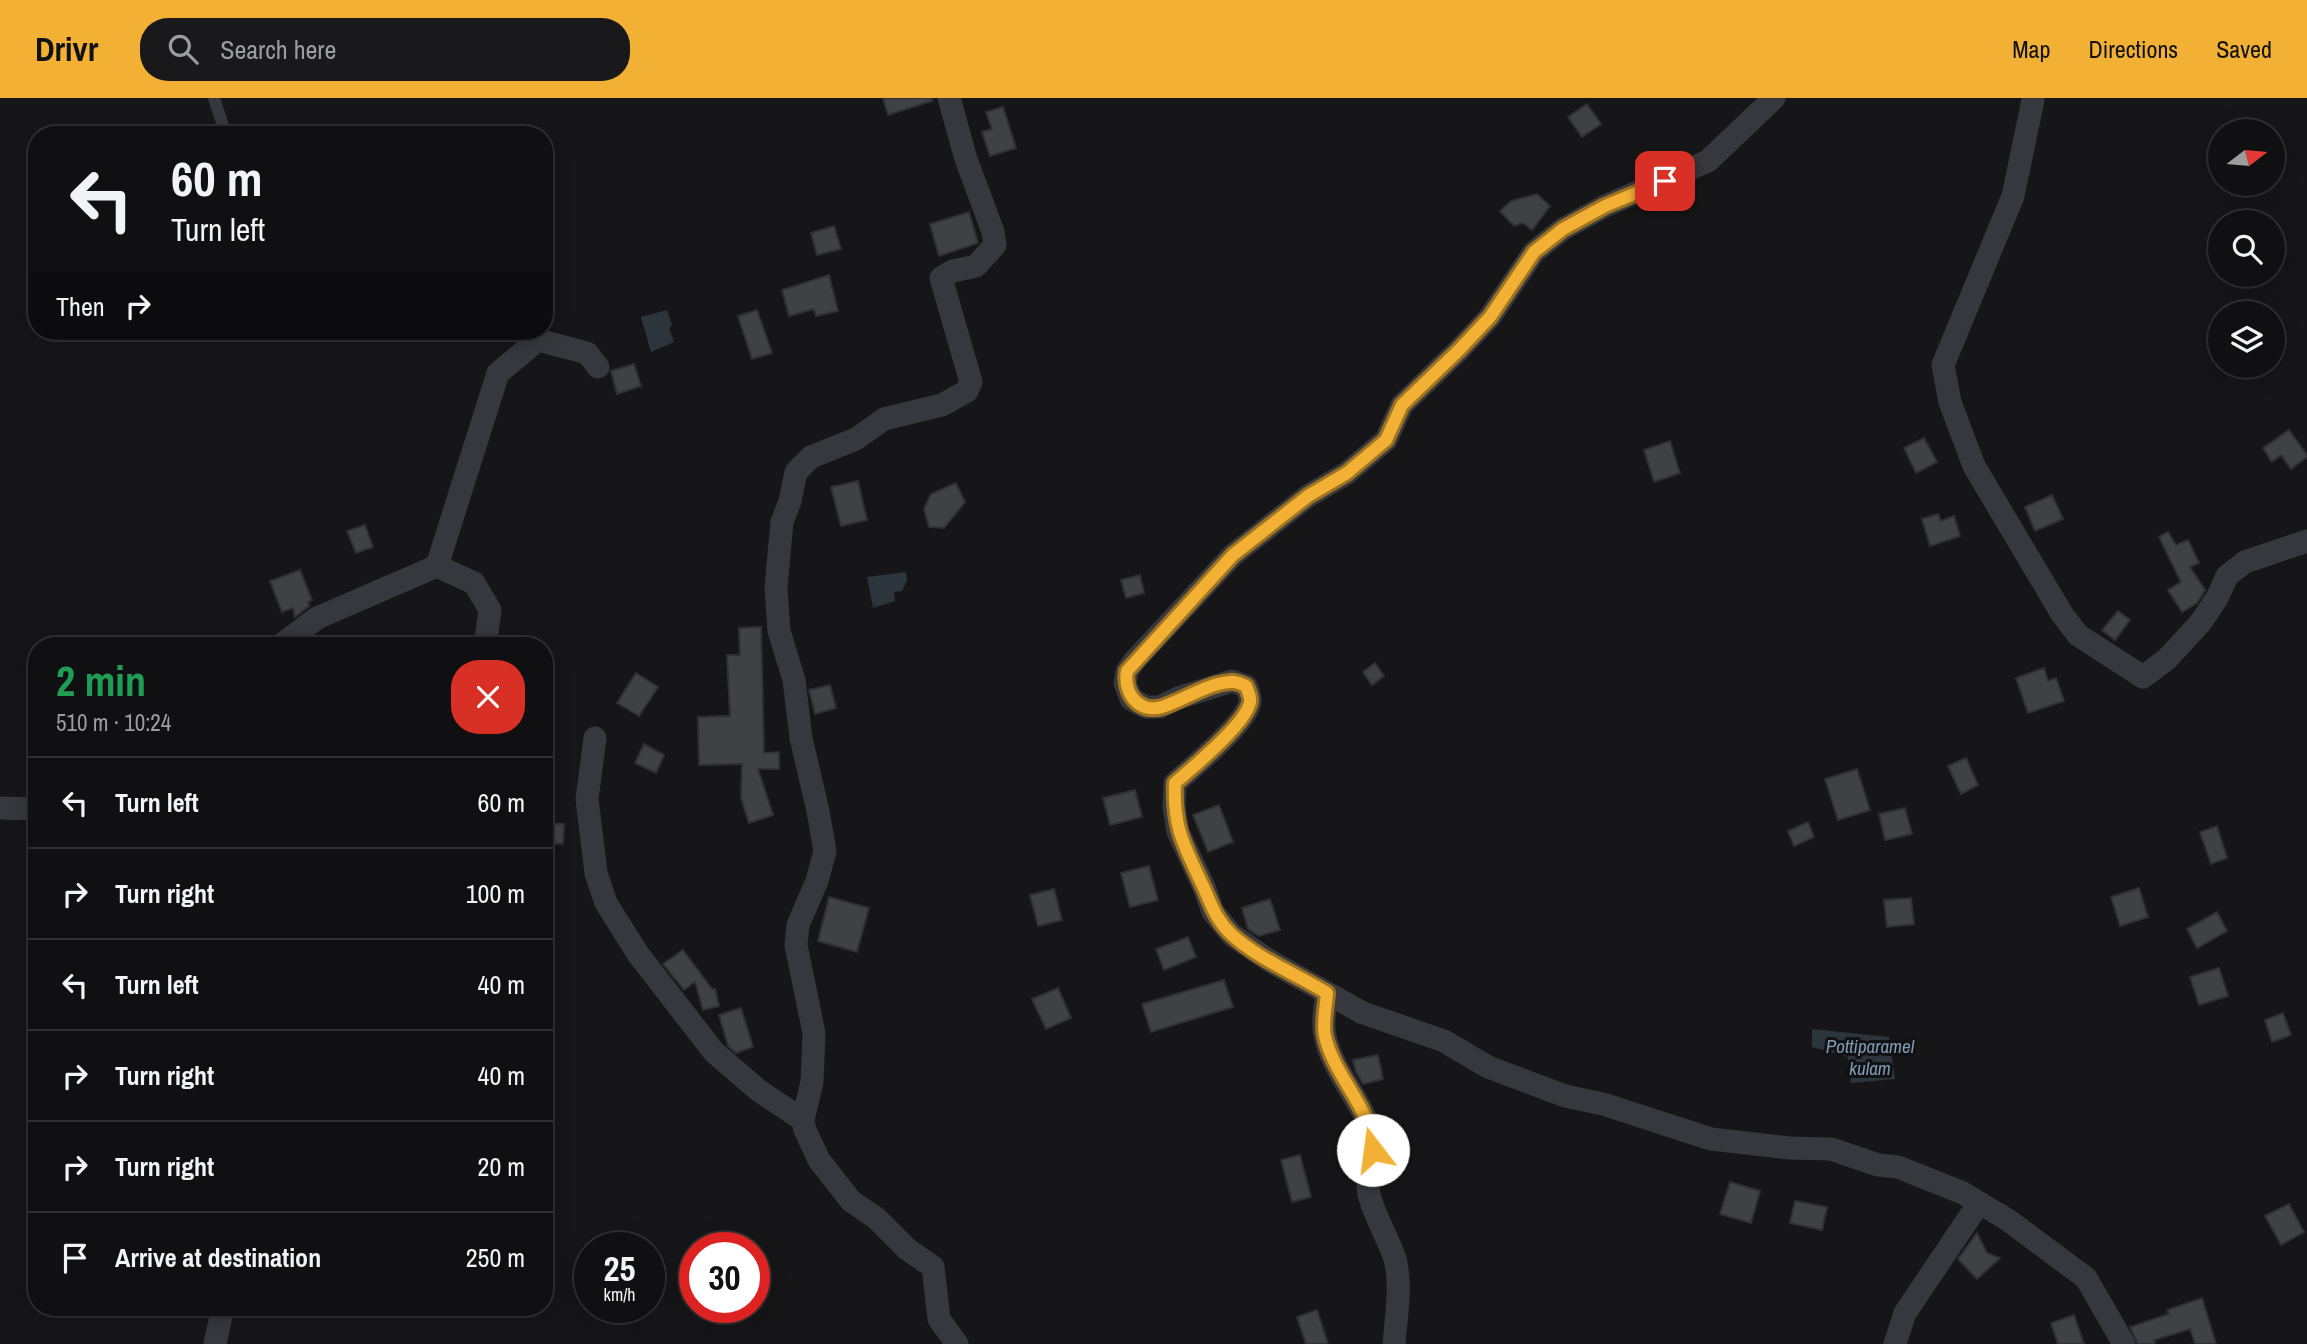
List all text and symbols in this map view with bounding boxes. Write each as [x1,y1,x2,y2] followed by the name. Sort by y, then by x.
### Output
[140,18,630,81] search box
[35,27,98,71] text: Drivr
[164,30,202,68] icon: search
[220,32,336,67] text: Search here
[2012,33,2050,65] text: Map
[2088,33,2178,65] text: Directions
[2216,33,2272,65] text: Saved
[2208,119,2286,196] north arrow
[2208,119,2285,378] map controls
[171,145,263,211] text: 60 m
[1635,151,1695,211] pin
[56,154,147,245] icon: left
[1646,162,1684,200] icon: arrive
[171,208,265,251] text: Turn left
[2208,210,2285,287] button: search
[119,287,157,325] icon: right
[56,289,105,324] text: Then
[2208,301,2285,378] button: layers
[56,653,146,709] text: 2 min
[451,660,525,734] button: close
[56,707,171,738] text: 510 m · 10:24
[56,784,94,822] icon: left
[115,785,199,820] text: Turn left
[478,785,525,820] text: 60 m
[56,875,94,913] icon: right
[115,876,214,911] text: Turn right
[466,876,525,911] text: 100 m
[56,966,94,1004] icon: left
[115,967,199,1002] text: Turn left
[478,967,525,1002] text: 40 m
[1826,1033,1915,1081] water label: Pottiparamel kulam
[56,1057,94,1095] icon: right
[115,1058,214,1093] text: Turn right
[478,1058,525,1093] text: 40 m
[1336,1113,1410,1187] position arrow
[56,1148,94,1186] icon: right
[115,1149,214,1184] text: Turn right
[478,1149,525,1184] text: 20 m
[679,1232,770,1323] speed limit sign: 30
[56,1239,94,1277] icon: arrive
[115,1240,321,1275] text: Arrive at destination
[466,1240,525,1275] text: 250 m
[604,1245,635,1292] text: 25
[604,1282,636,1307] text: km/h

